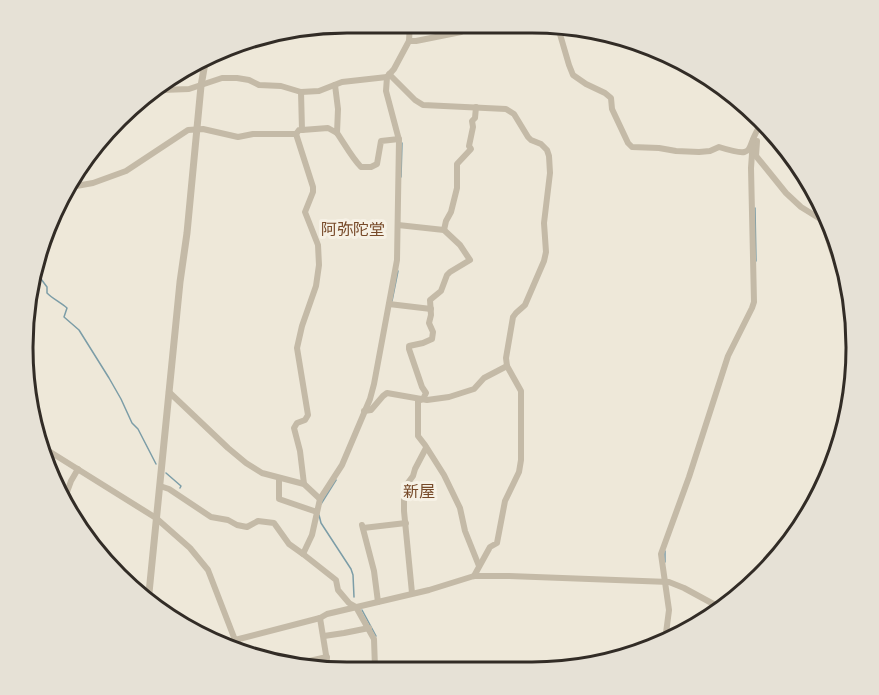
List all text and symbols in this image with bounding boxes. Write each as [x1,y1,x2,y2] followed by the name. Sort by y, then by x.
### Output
[321,218,385,240] district label: 阿弥陀堂
[403,480,435,502] district label: 新屋

